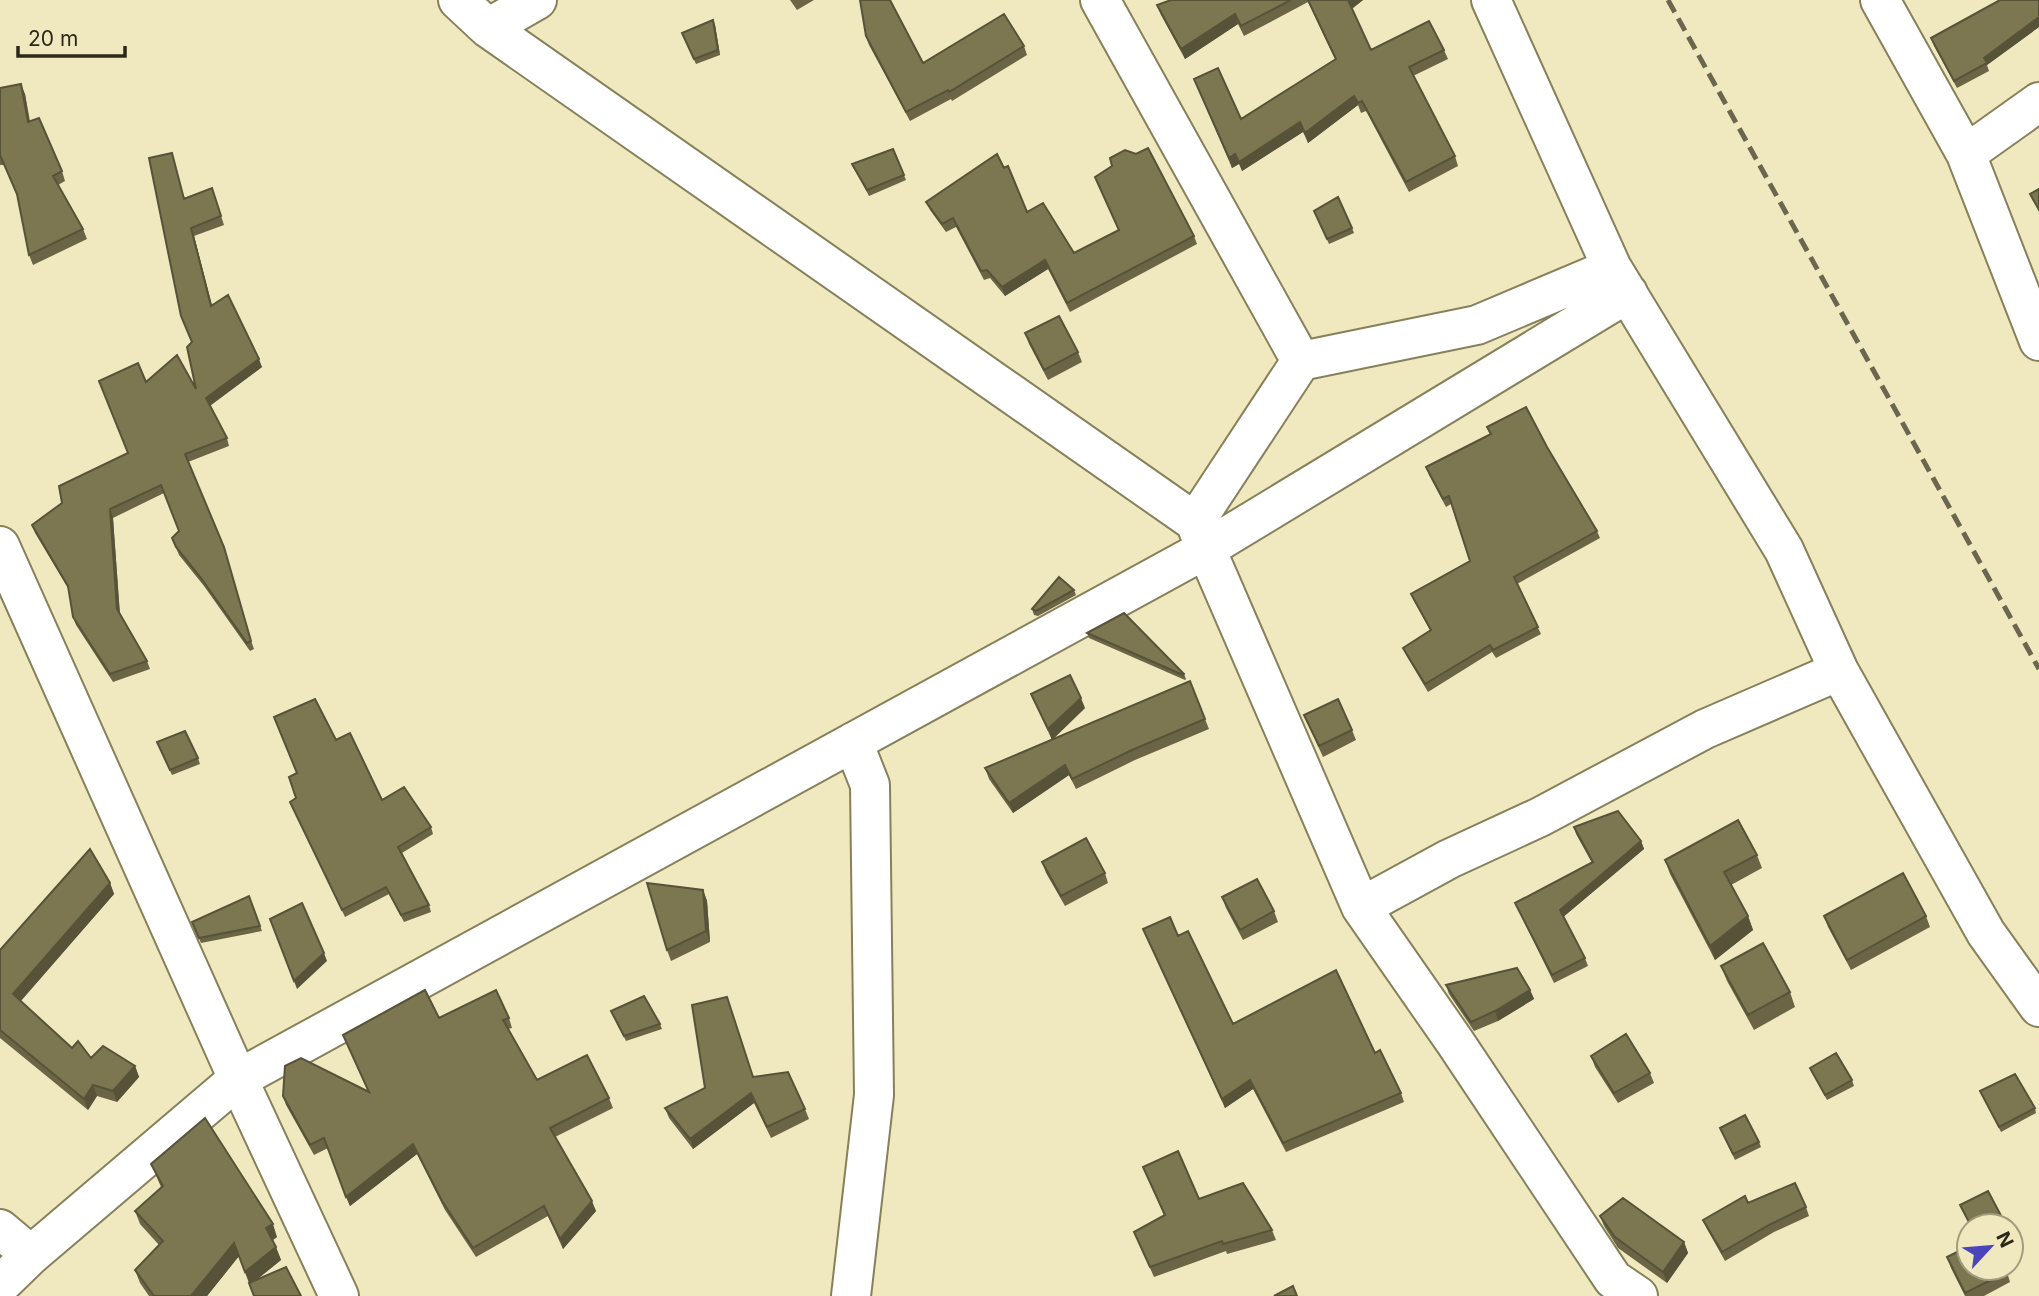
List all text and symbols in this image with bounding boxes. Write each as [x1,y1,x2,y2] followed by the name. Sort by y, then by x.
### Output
[18,14,124,58] scale bar
[28,26,78,51] text: 20 m
[1955,1212,2025,1282] north arrow
[1991,1228,2018,1251] text: N

